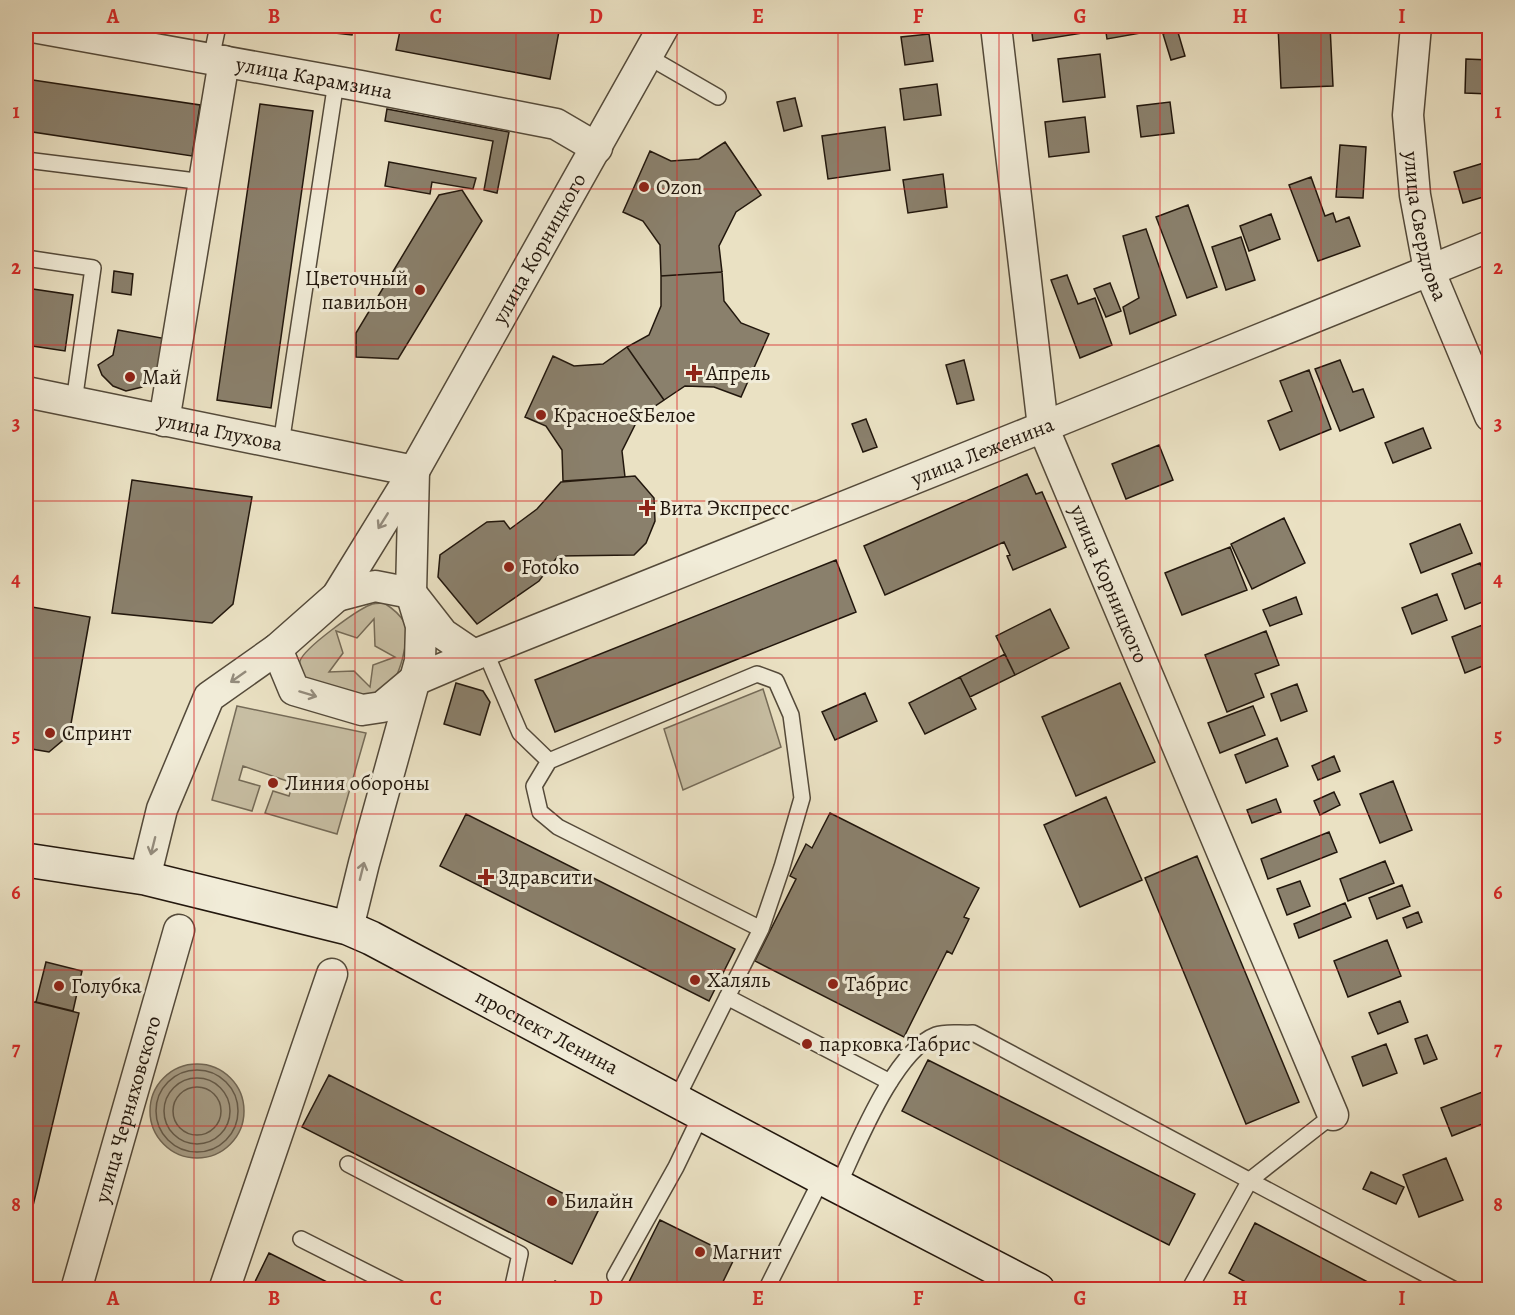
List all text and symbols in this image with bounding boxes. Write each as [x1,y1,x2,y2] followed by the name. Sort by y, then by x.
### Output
[106,3,120,30] text: A
[268,3,280,30] text: B
[430,3,442,30] text: C
[589,3,603,30] text: D
[752,3,764,30] text: E
[913,3,924,30] text: F
[1073,3,1087,30] text: G
[1233,3,1248,30] text: H
[1398,3,1406,30] text: I
[233,50,395,106] street label: улица Карамзина
[12,98,20,125] text: 1
[1494,98,1502,125] text: 1
[1397,149,1454,305] street label: улица Свердлова
[485,168,593,330] street label: улица Корницкого
[656,173,702,201] place label: Ozon
[637,180,651,194] marker: Ozon
[11,254,21,281] text: 2
[1493,254,1503,281] text: 2
[305,264,408,316] place label: Цветочный павильон
[413,283,427,297] marker: Цветочный павильон
[705,359,770,387] place label: Апрель
[142,363,182,391] place label: Май
[687,366,701,380] marker: Апрель
[123,370,137,384] marker: Май
[553,401,696,429] place label: Красное&Белое
[154,405,285,458] street label: улица Глухова
[534,408,548,422] marker: Красное&Белое
[12,410,20,437] text: 3
[906,410,1058,493] street label: улица Леженина
[1494,410,1502,437] text: 3
[659,494,790,522] place label: Вита Экспресс
[1063,500,1155,667] street label: улица Корницкого
[640,501,654,515] marker: Вита Экспресс
[376,512,388,529] one-way arrow
[521,553,579,581] place label: Fotoko
[502,560,516,574] marker: Fotoko
[11,566,21,593] text: 4
[1493,566,1503,593] text: 4
[230,671,246,683] one-way arrow
[298,689,317,700] one-way arrow
[62,719,132,747] place label: Спринт
[12,722,20,749] text: 5
[1494,722,1502,749] text: 5
[43,726,57,740] marker: Спринт
[285,769,430,797] place label: Линия обороны
[266,776,280,790] marker: Линия обороны
[146,836,158,855] one-way arrow
[356,862,368,881] one-way arrow
[498,863,593,891] place label: Здравсити
[479,870,493,884] marker: Здравсити
[11,879,21,906] text: 6
[1493,879,1503,906] text: 6
[707,966,770,994] place label: Халяль
[845,970,909,998] place label: Табрис
[71,972,142,1000] place label: Голубка
[688,973,702,987] marker: Халяль
[826,977,840,991] marker: Табрис
[52,979,66,993] marker: Голубка
[471,982,624,1081] street label: проспект Ленина
[87,1013,168,1207] street label: улица Черняховского
[819,1030,971,1058] place label: парковка Табрис
[12,1035,21,1062] text: 7
[1494,1035,1503,1062] text: 7
[800,1037,814,1051] marker: парковка Табрис
[564,1187,633,1215] place label: Билайн
[11,1191,21,1218] text: 8
[1493,1191,1503,1218] text: 8
[545,1194,559,1208] marker: Билайн
[712,1238,782,1266] place label: Магнит
[693,1245,707,1259] marker: Магнит
[106,1285,120,1312] text: A
[268,1285,280,1312] text: B
[430,1285,442,1312] text: C
[589,1285,603,1312] text: D
[752,1285,764,1312] text: E
[913,1285,924,1312] text: F
[1073,1285,1087,1312] text: G
[1233,1285,1248,1312] text: H
[1398,1285,1406,1312] text: I

